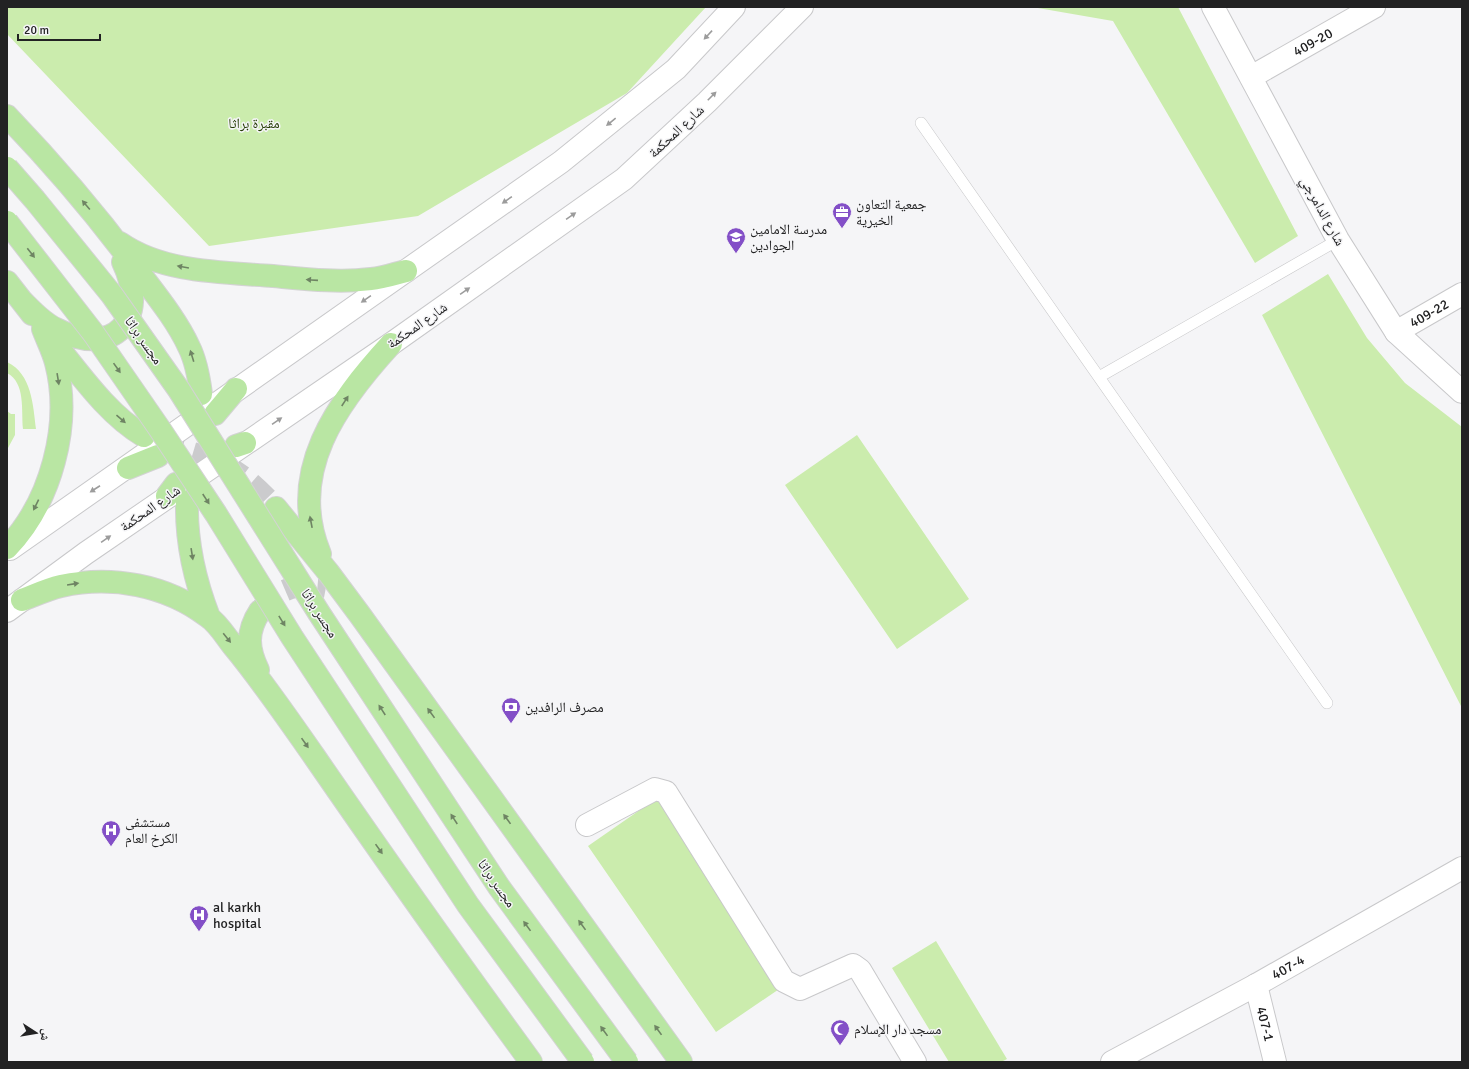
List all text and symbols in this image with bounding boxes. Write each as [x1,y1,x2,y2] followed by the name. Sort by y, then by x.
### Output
[18,16,100,42] scale bar
[24,23,49,38] text: 20 m
[1290,24,1336,60] street label: 409-20
[703,30,712,40] one-way arrow
[707,91,717,101] one-way arrow
[645,101,708,162] street label: شارع المحكمة
[228,115,280,132] park label: مقبرة براثا
[605,118,616,126] one-way arrow
[1294,174,1349,250] street label: شارع الدامرجي
[502,196,512,204] one-way arrow
[856,196,926,229] place label: جمعية التعاون الخيرية
[81,199,90,210] one-way arrow
[831,201,853,229] office icon: جمعية التعاون الخيرية
[566,212,576,220] one-way arrow
[750,221,827,254] place label: مدرسة الامامين الجوادين
[725,226,747,254] school or university icon: مدرسة الامامين الجوادين
[27,247,35,258] one-way arrow
[177,263,189,269] one-way arrow
[306,276,318,283] one-way arrow
[459,287,470,295] one-way arrow
[361,295,371,303] one-way arrow
[1406,295,1452,331] street label: 409-22
[384,298,451,353] street label: شارع المحكمة
[121,313,166,368] street label: مجسر براثا
[189,350,195,362] one-way arrow
[113,363,121,373] one-way arrow
[56,373,62,385] one-way arrow
[341,396,349,406] one-way arrow
[117,414,126,423] one-way arrow
[272,417,282,425] one-way arrow
[117,481,184,536] street label: شارع المحكمة
[90,485,100,493] one-way arrow
[202,494,210,504] one-way arrow
[33,499,39,510] one-way arrow
[307,516,313,528] one-way arrow
[101,535,112,543] one-way arrow
[189,548,195,560] one-way arrow
[67,581,79,587] one-way arrow
[297,586,342,641] street label: مجسر براثا
[278,616,286,626] one-way arrow
[222,633,231,644] one-way arrow
[500,696,522,724] bank icon: مصرف الرافدين
[525,699,604,716] place label: مصرف الرافدين
[379,704,386,716] one-way arrow
[427,708,435,719] one-way arrow
[301,737,309,748] one-way arrow
[450,813,458,824] one-way arrow
[125,814,178,848] place label: مستشفى الكرخ العام
[503,814,511,824] one-way arrow
[100,819,122,847] hospital icon: مستشفى الكرخ العام
[375,844,383,855] one-way arrow
[474,856,519,911] street label: مجسر براثا
[213,899,261,932] place label: al karkh hospital
[188,904,210,932] hospital icon: al karkh hospital
[578,919,586,930] one-way arrow
[523,920,531,931] one-way arrow
[1269,951,1308,983] street label: 407-4
[1253,1005,1278,1043] street label: 407-1
[16,1013,56,1053] north arrow
[829,1018,851,1046] mosque icon: مسجد دار الإسلام
[854,1021,942,1039] place label: مسجد دار الإسلام
[600,1025,608,1036] one-way arrow
[654,1025,662,1036] one-way arrow
[37,1028,53,1042] text: ش

